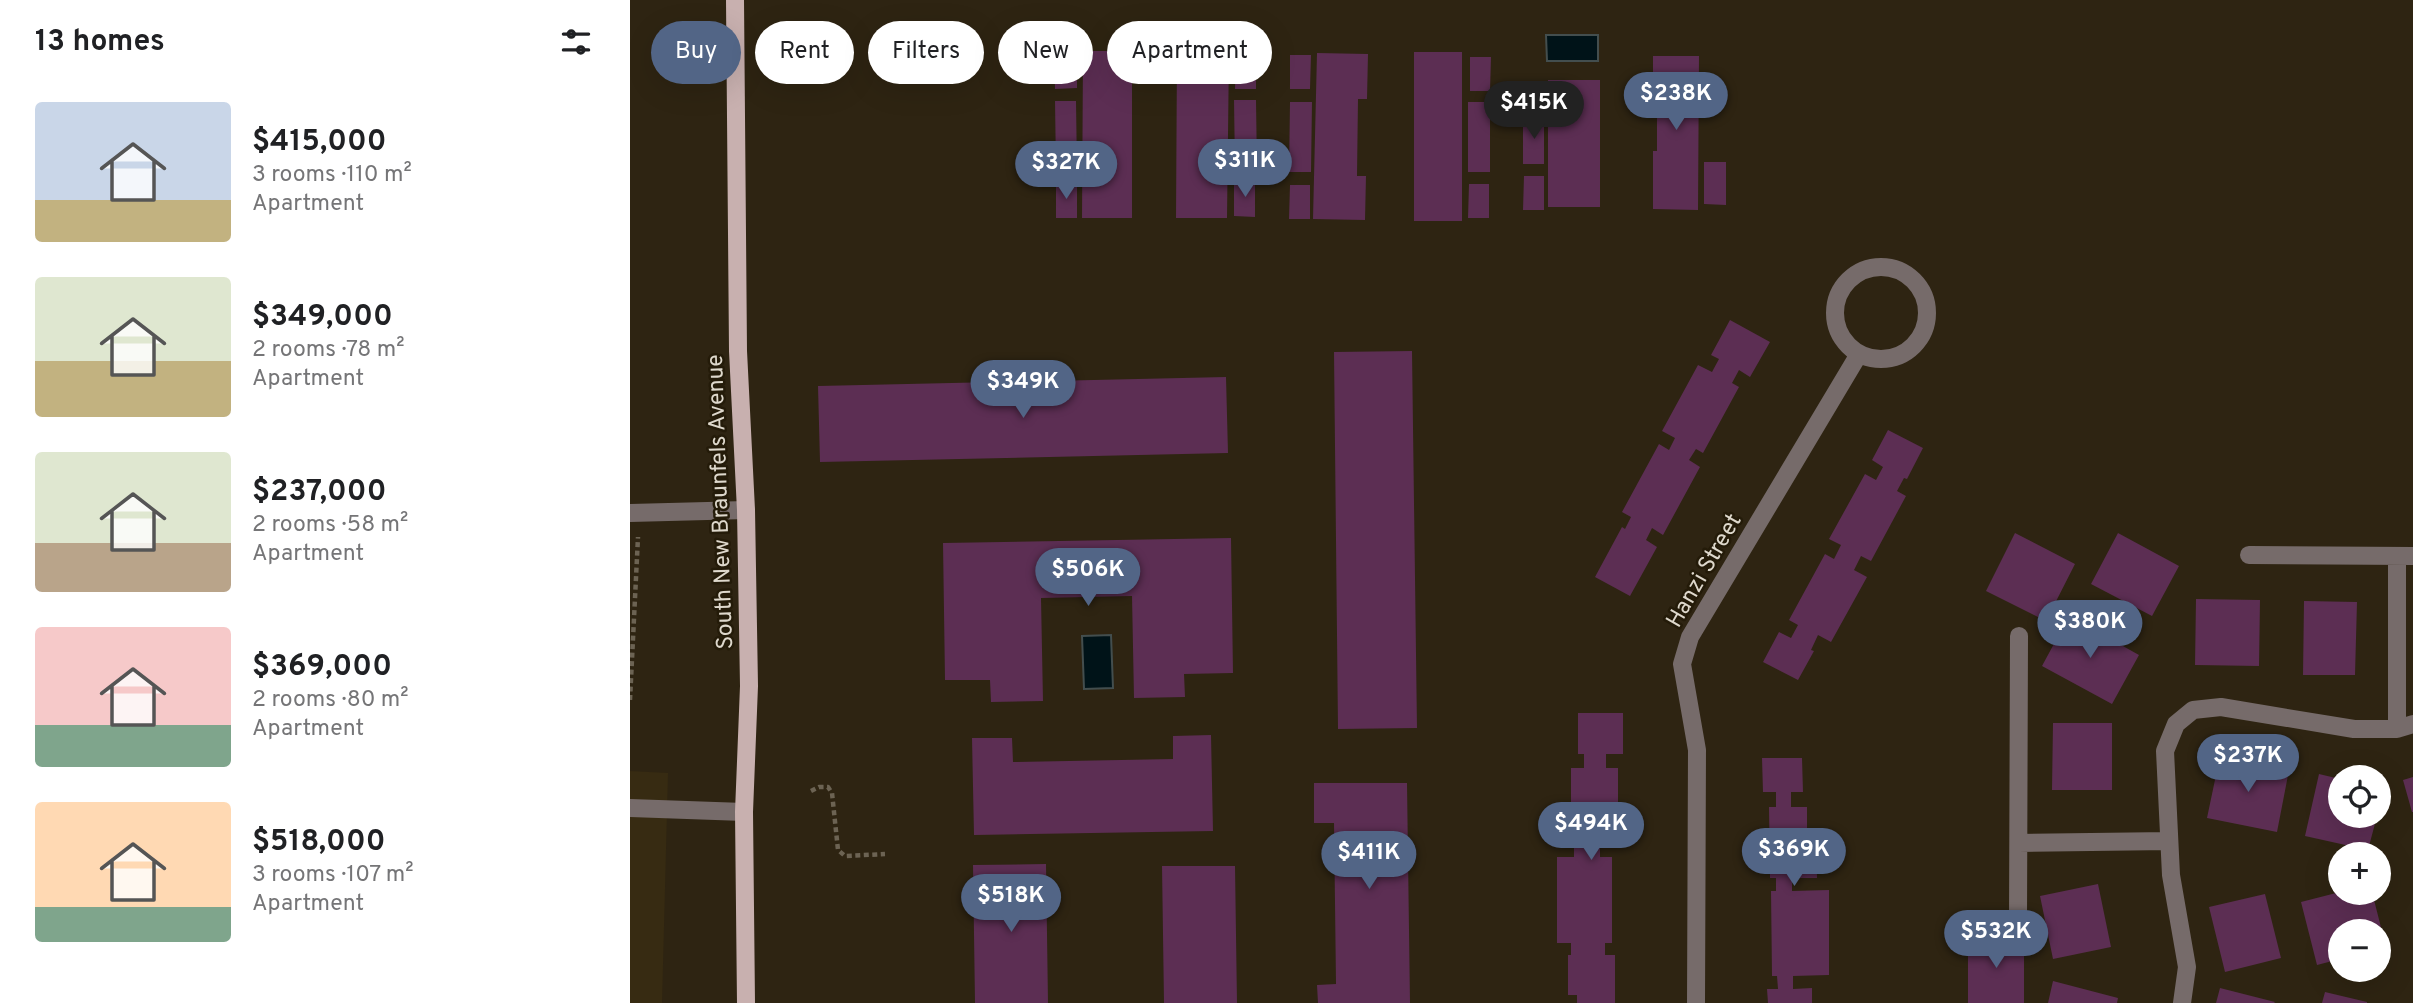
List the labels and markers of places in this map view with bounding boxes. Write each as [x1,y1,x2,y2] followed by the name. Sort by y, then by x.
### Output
[1627,72,1725,132] pin: $238K
[1485,82,1583,141] pin: $415K
[1196,140,1294,199] pin: $311K
[1017,142,1115,201] pin: $327K
[974,360,1072,420] pin: $349K
[1039,548,1137,608] pin: $506K
[2041,600,2139,660] pin: $380K
[2199,734,2297,794] pin: $237K
[1542,802,1640,862] pin: $494K
[1745,828,1843,888] pin: $369K
[1320,832,1418,891] pin: $411K
[962,874,1060,934] pin: $518K
[1947,911,2045,970] pin: $532K

